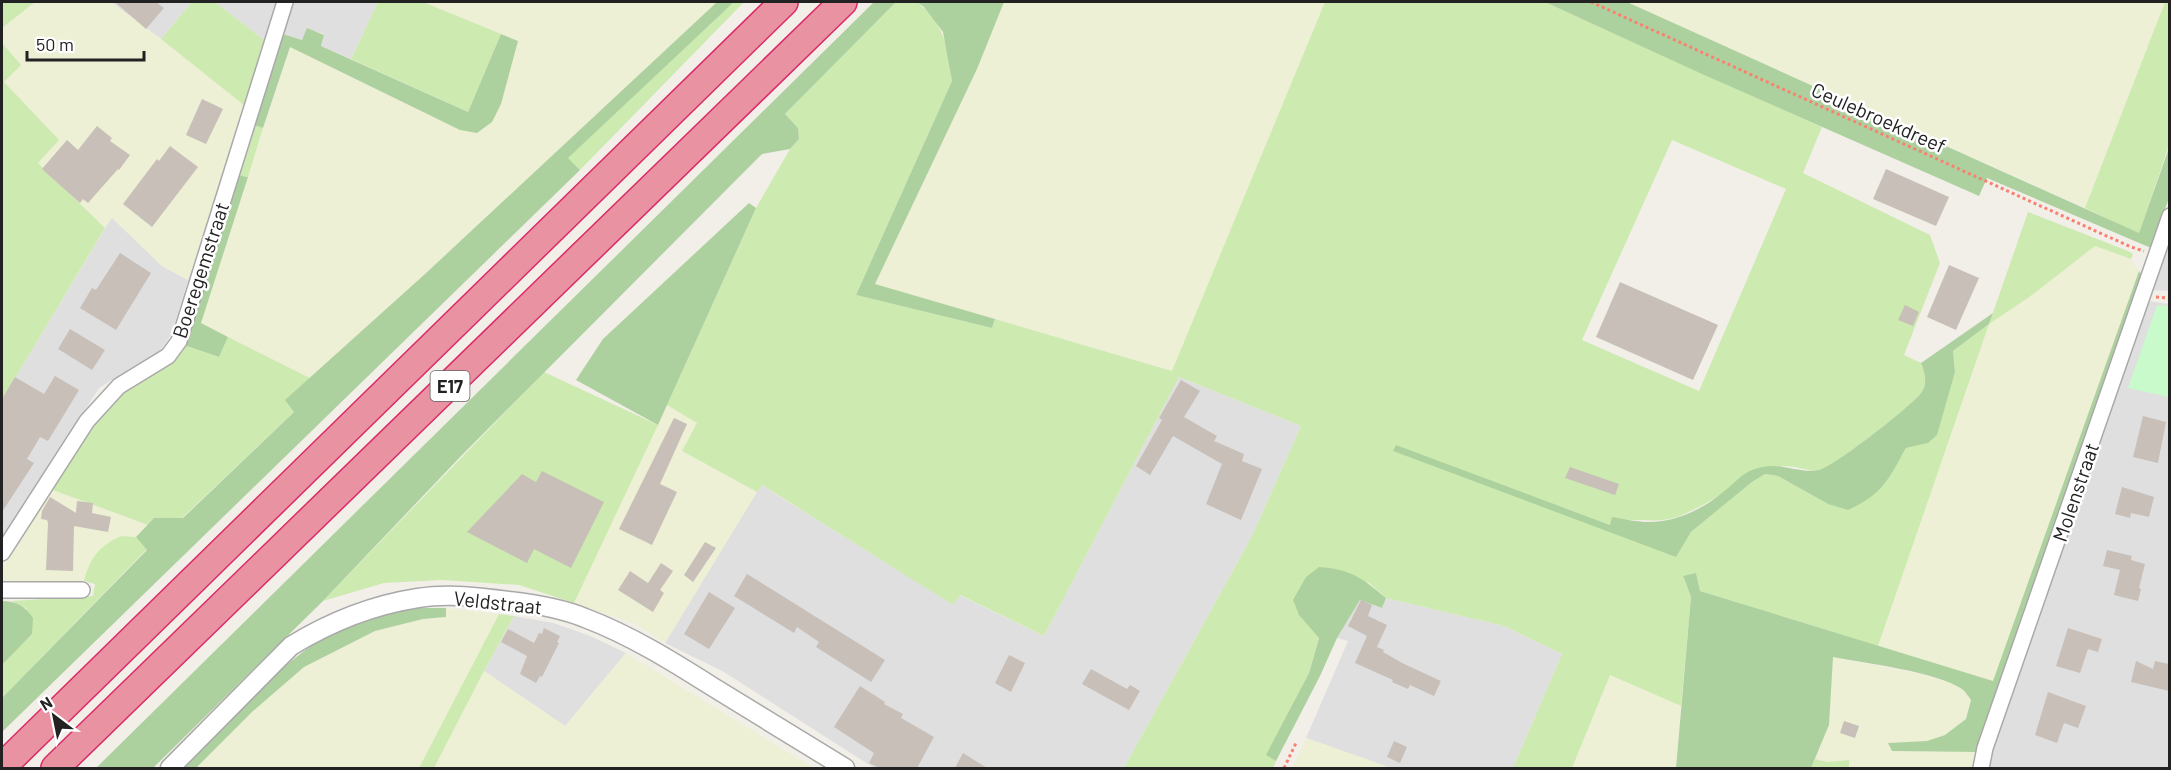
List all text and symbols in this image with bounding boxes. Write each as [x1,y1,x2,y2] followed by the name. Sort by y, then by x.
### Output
[27,24,144,62] scale bar
[36,33,74,55] text: 50 m
[1808,77,1950,157] street label: Ceulebroekdreef
[167,199,233,341] street label: Boeregemstraat
[430,371,470,401] road number: E17
[2047,439,2103,545] street label: Molenstraat
[453,585,543,619] street label: Veldstraat
[24,686,84,746] north arrow
[36,692,55,714] text: N

